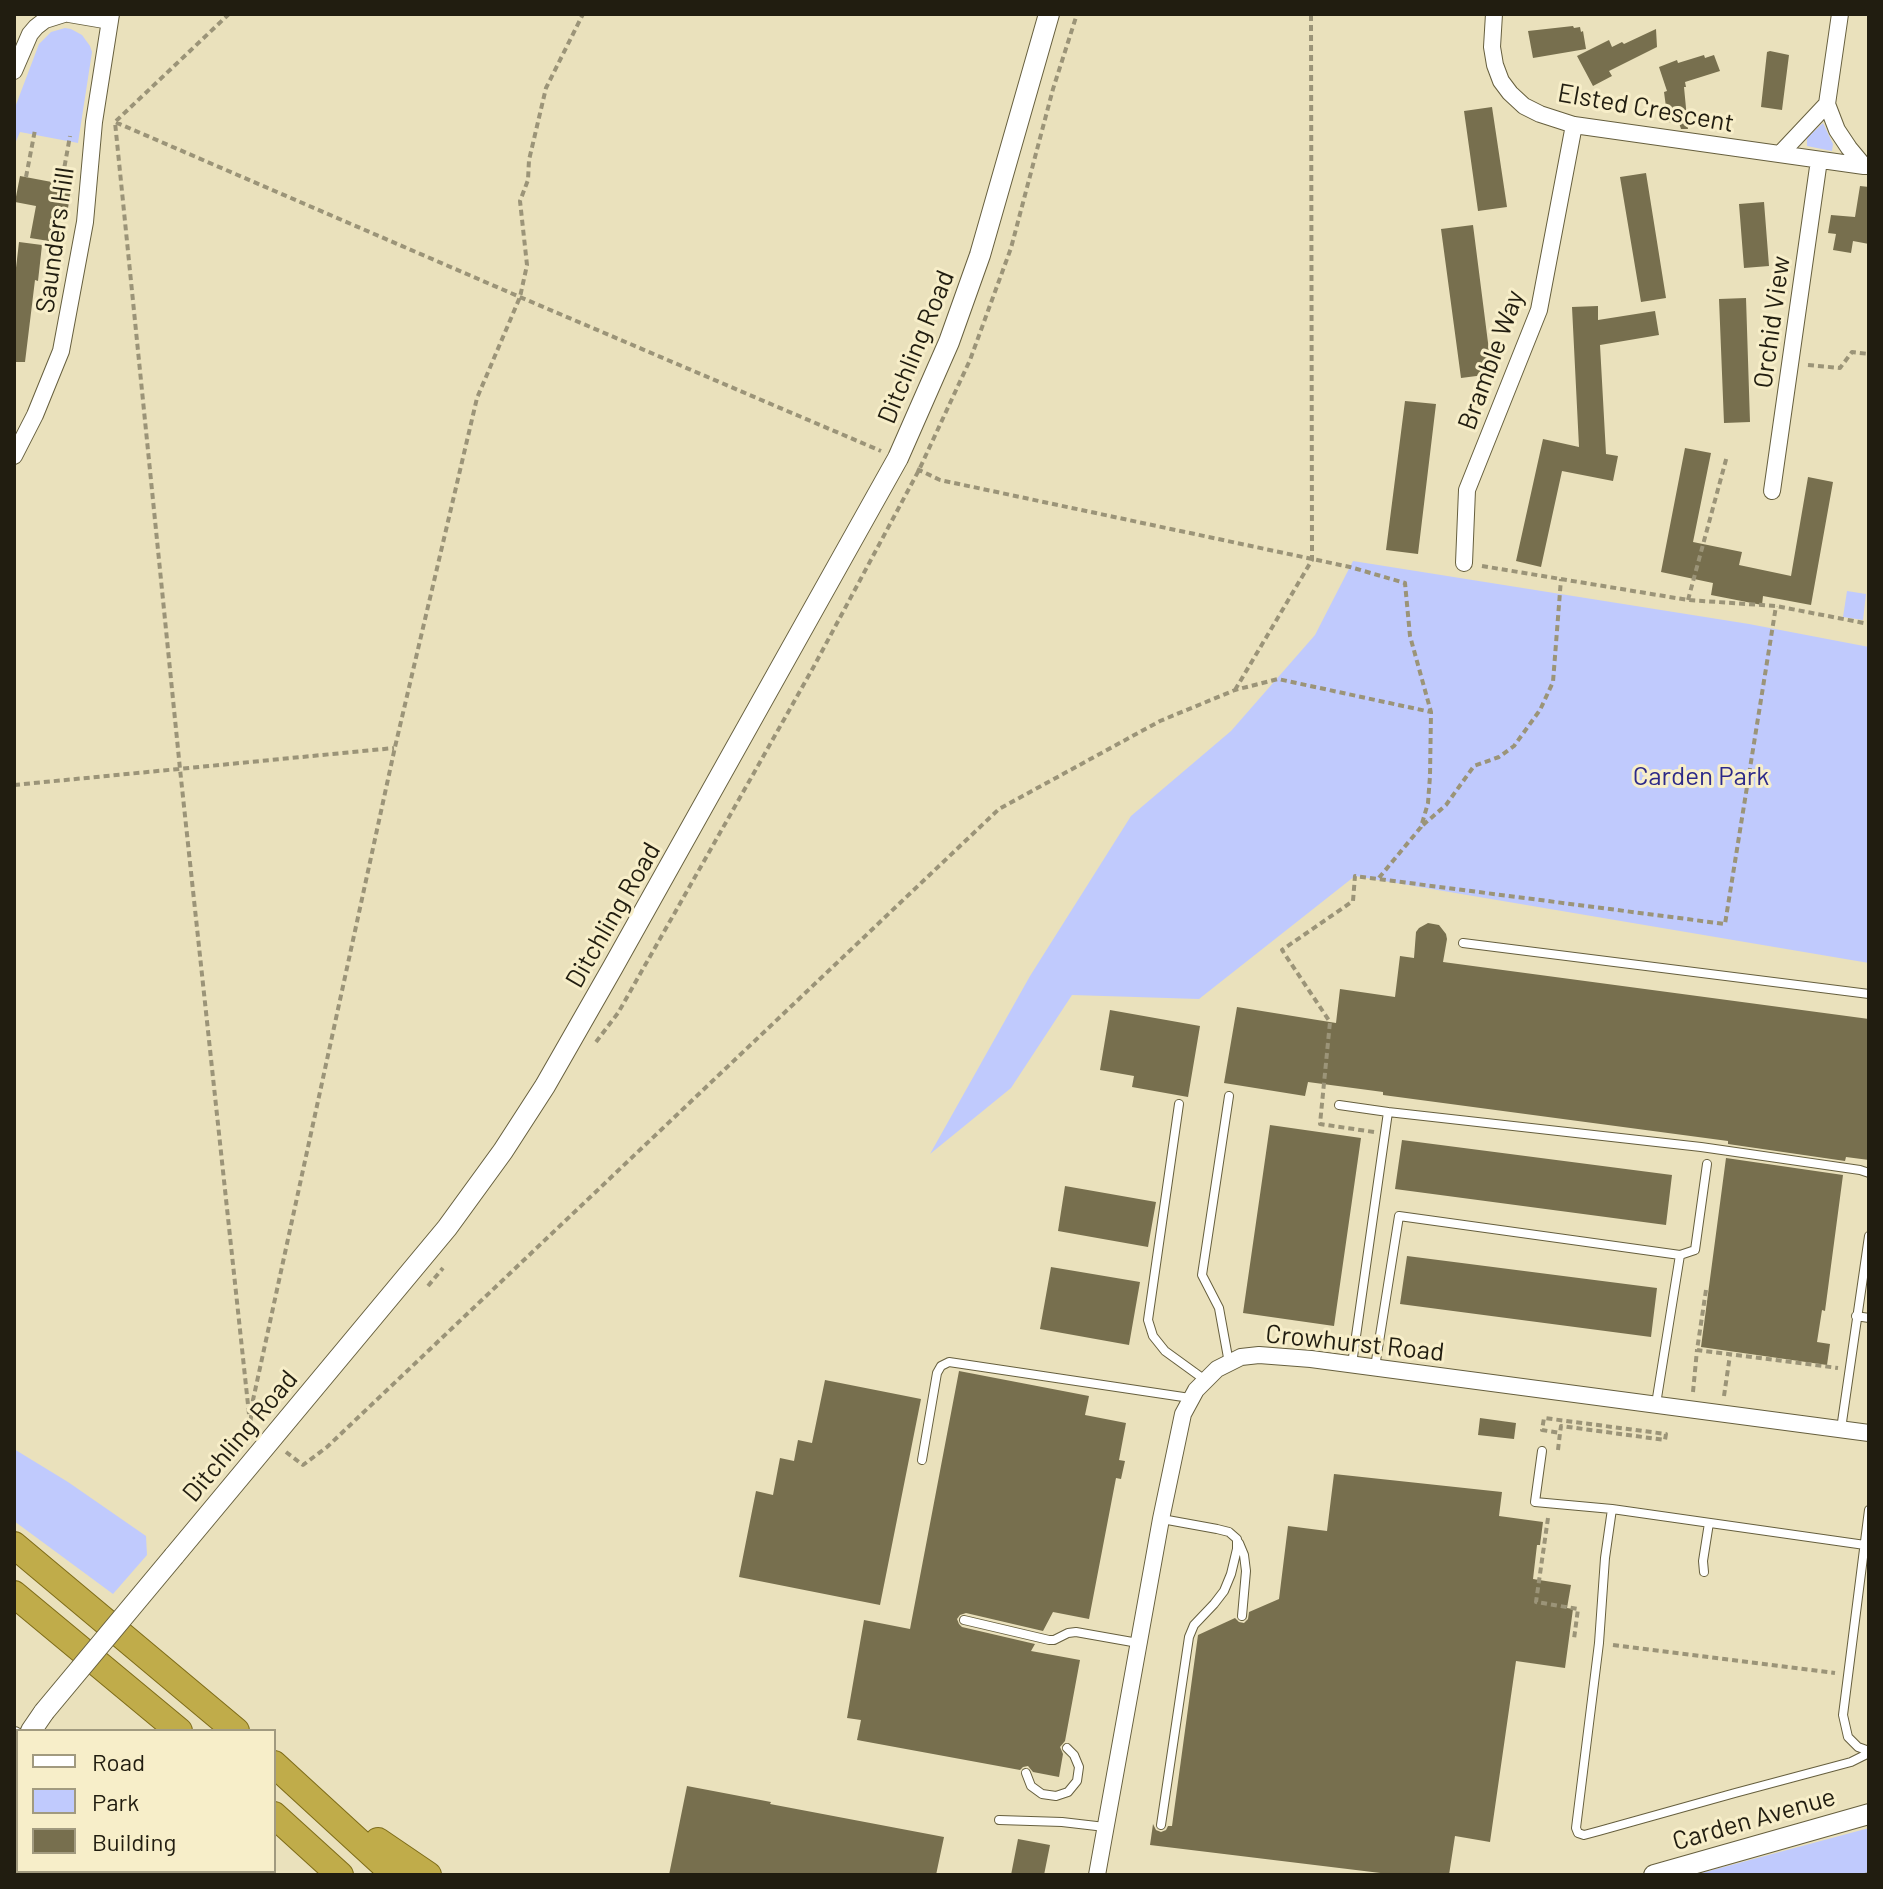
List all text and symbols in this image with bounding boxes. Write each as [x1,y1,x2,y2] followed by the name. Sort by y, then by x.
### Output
[1555,77,1737,139] street label: Elsted Crescent
[29,165,81,315] street label: Saunders Hill
[1747,254,1797,390] street label: Orchid View
[871,266,961,428] street label: Ditchling Road
[1451,286,1531,434] street label: Bramble Way
[1633,760,1769,792] park label: Carden Park
[559,837,667,993] street label: Ditchling Road
[1264,1318,1446,1368] street label: Crowhurst Road
[176,1364,304,1508] street label: Ditchling Road
[16,1729,276,1873] legend
[92,1747,145,1776] text: Road
[1669,1781,1839,1857] street label: Carden Avenue
[92,1787,139,1816] text: Park
[92,1827,176,1856] text: Building

